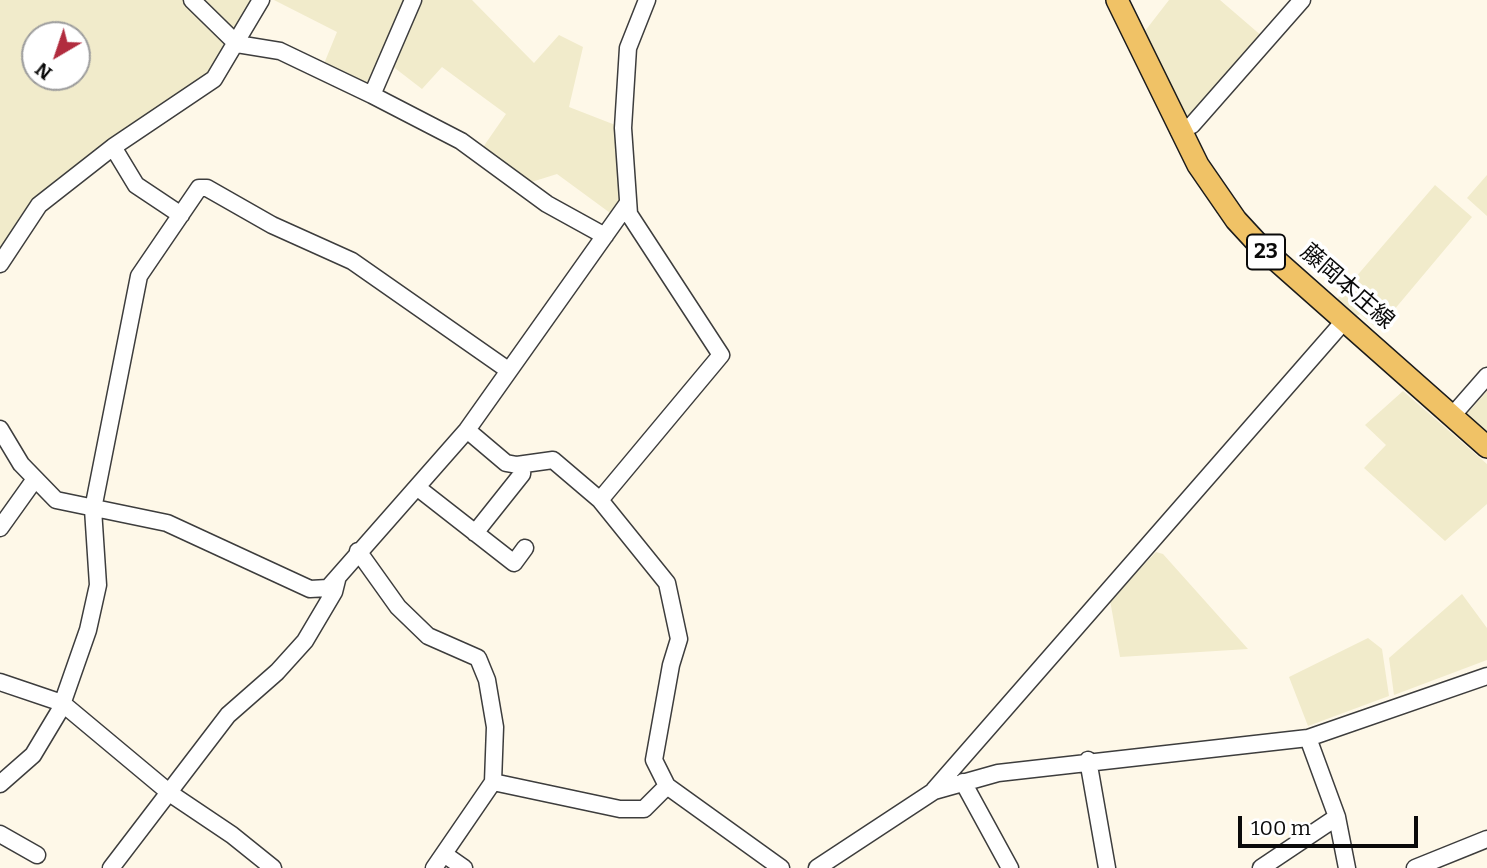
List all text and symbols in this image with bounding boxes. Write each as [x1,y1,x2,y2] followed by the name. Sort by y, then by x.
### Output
[21,21,91,91] north arrow
[31,58,57,85] text: N
[1247,234,1285,270] road number: 23
[1295,239,1399,335] street label: 藤岡本庄線
[1242,802,1422,846] scale bar
[1251,815,1311,841] text: 100 m

